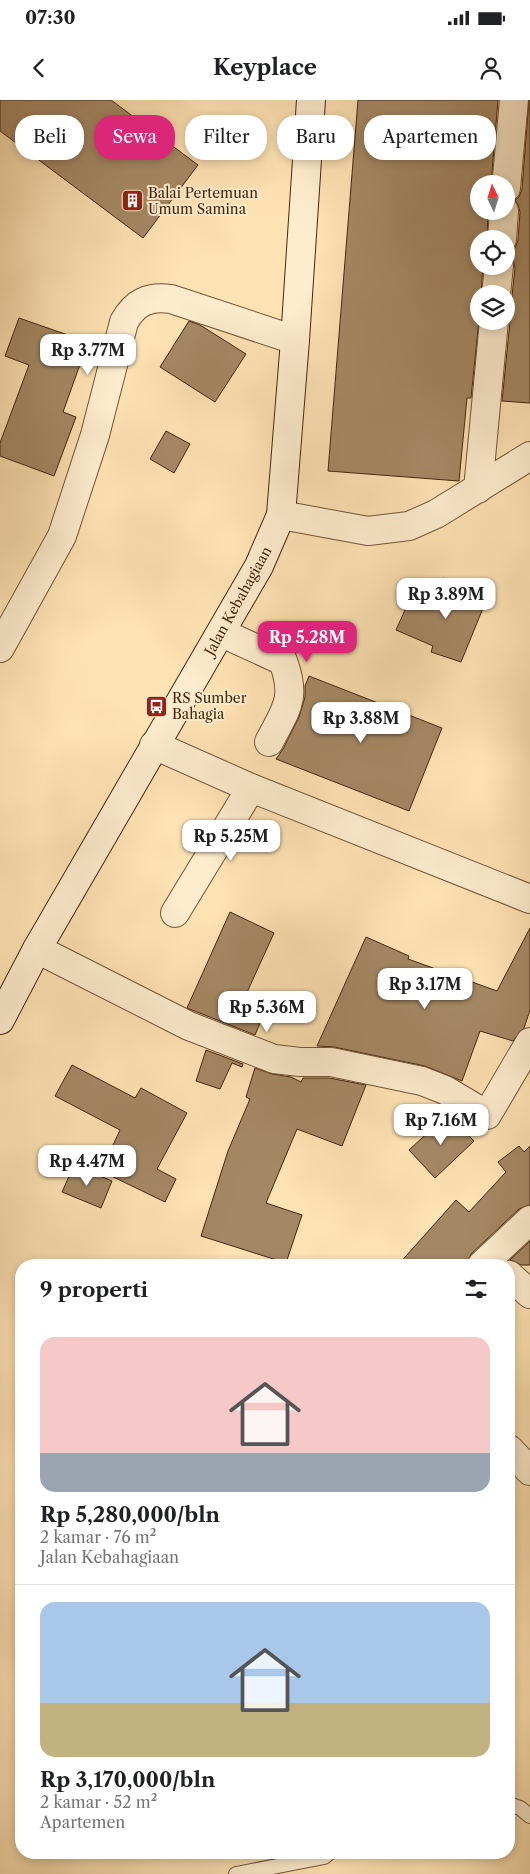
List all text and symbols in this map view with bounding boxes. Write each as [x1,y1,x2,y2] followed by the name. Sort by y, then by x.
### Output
[25,6,76,29] text: 07:30
[25,54,53,82] icon: back
[213,54,317,81] text: Keyplace
[477,54,505,82] icon: person
[15,115,84,160] chip: Beli
[94,115,175,160] chip: Sewa
[185,115,267,160] chip: Filter
[277,115,354,160] chip: Baru
[364,115,496,160] chip: Apartemen
[470,175,515,220] north arrow
[470,175,515,330] map controls
[148,184,258,218] place label: Balai Pertemuan Umum Samina
[120,189,144,213] building icon: Balai Pertemuan Umum Samina
[470,230,515,275] button: locate
[470,285,515,330] button: layers
[36,334,140,376] pin: Rp 3.77M
[51,340,125,360] text: Rp 3.77M
[200,543,275,660] street label: Jalan Kebahagiaan
[394,578,498,620] pin: Rp 3.89M
[408,584,484,604] text: Rp 3.89M
[255,620,359,663] pin: Rp 5.28M
[269,627,345,647] text: Rp 5.28M
[172,689,247,723] place label: RS Sumber Bahagia
[144,694,168,718] bus stop icon: RS Sumber Bahagia
[309,702,413,744] pin: Rp 3.88M
[322,708,400,728] text: Rp 3.88M
[179,820,283,862] pin: Rp 5.25M
[193,826,269,846] text: Rp 5.25M
[373,968,477,1010] pin: Rp 3.17M
[388,974,462,994] text: Rp 3.17M
[215,990,319,1033] pin: Rp 5.36M
[229,997,305,1017] text: Rp 5.36M
[389,1104,493,1146] pin: Rp 7.16M
[405,1110,477,1130] text: Rp 7.16M
[35,1144,139,1187] pin: Rp 4.47M
[49,1151,125,1171] text: Rp 4.47M
[462,1275,490,1303] icon: filters
[40,1277,148,1302] text: 9 properti
[220,1369,310,1459] icon: home
[40,1502,220,1527] text: Rp 5,280,000/bln
[40,1527,156,1547] text: 2 kamar · 76 m²
[40,1547,179,1567] text: Jalan Kebahagiaan
[220,1635,310,1725] icon: home
[40,1767,215,1792] text: Rp 3,170,000/bln
[40,1792,157,1812] text: 2 kamar · 52 m²
[40,1812,125,1832] text: Apartemen

